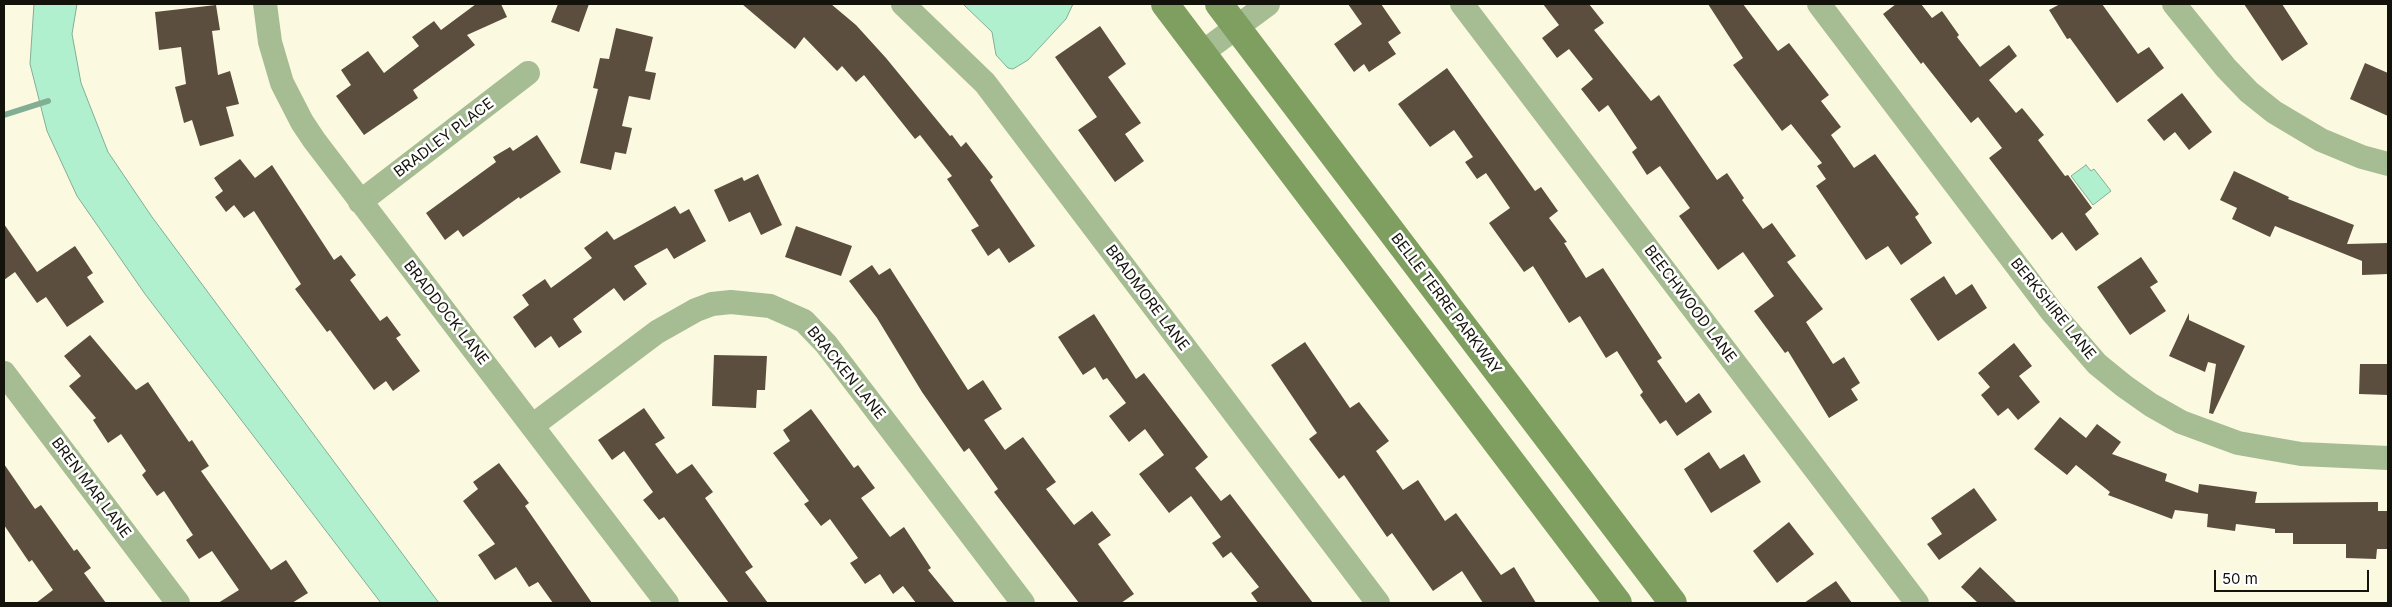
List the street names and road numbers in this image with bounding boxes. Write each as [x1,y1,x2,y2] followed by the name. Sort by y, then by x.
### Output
[391,95,497,181] street label: BRADLEY PLACE
[1387,230,1505,378] street label: BELLE TERRE PARKWAY
[1101,242,1193,354] street label: BRADMORE LANE
[1640,242,1740,366] street label: BEECHWOOD LANE
[2007,255,2099,363] street label: BERKSHIRE LANE
[400,257,492,369] street label: BRADDOCK LANE
[803,323,889,423] street label: BRACKEN LANE
[47,434,135,542] street label: BREN MAR LANE

